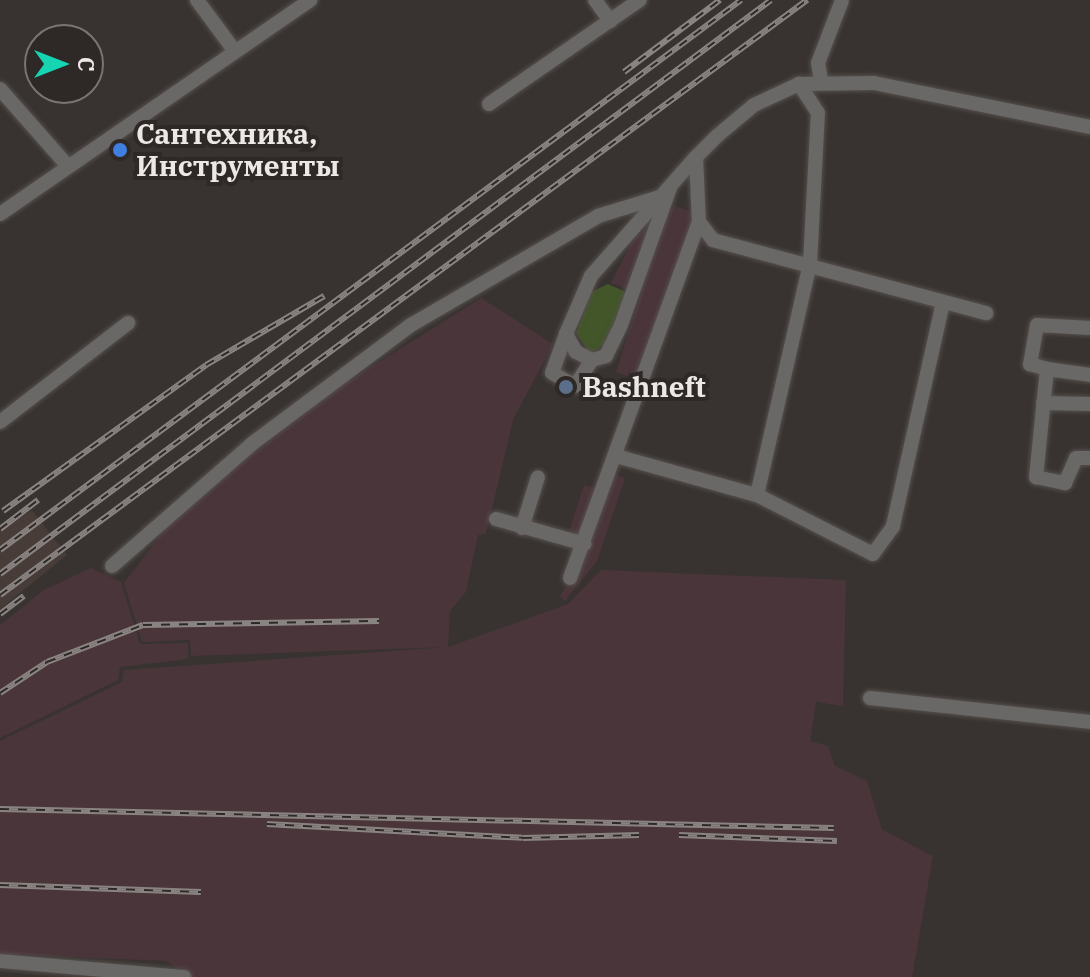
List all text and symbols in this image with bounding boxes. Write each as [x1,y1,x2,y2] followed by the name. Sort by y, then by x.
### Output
[24,24,104,104] north arrow
[72,57,101,71] text: С
[136,117,339,183] place label: Сантехника, Инструменты
[111,141,129,159] marker: Сантехника, Инструменты
[582,370,706,404] place label: Bashneft
[557,378,575,396] marker: Bashneft

